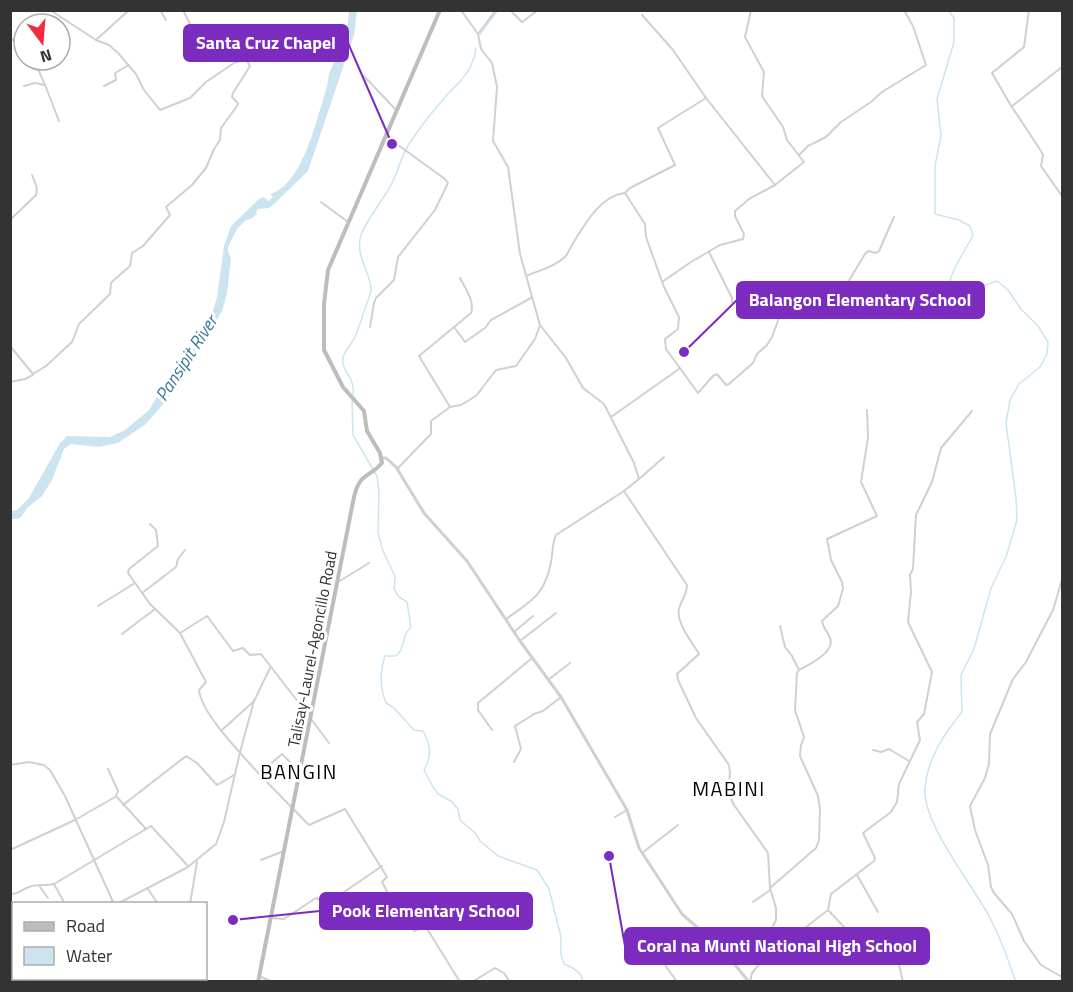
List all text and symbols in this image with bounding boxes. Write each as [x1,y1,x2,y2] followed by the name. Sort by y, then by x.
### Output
[12,12,72,72] north arrow
[184,25,348,61] callout: Santa Cruz Chapel
[196,29,336,56] text: Santa Cruz Chapel
[37,43,55,69] text: N
[737,282,984,318] callout: Balangon Elementary School
[749,286,971,313] text: Balangon Elementary School
[148,308,225,406] water label: Pansipit River
[281,549,343,749] street label: Talisay-Laurel-Agoncillo Road
[260,756,338,787] district label: BANGIN
[692,773,766,804] district label: MABINI
[320,893,532,929] callout: Pook Elementary School
[332,897,520,924] text: Pook Elementary School
[12,902,207,980] legend
[66,912,105,939] text: Road
[625,928,929,964] callout: Coral na Munti National High School
[637,932,917,959] text: Coral na Munti National High School
[66,942,112,969] text: Water

